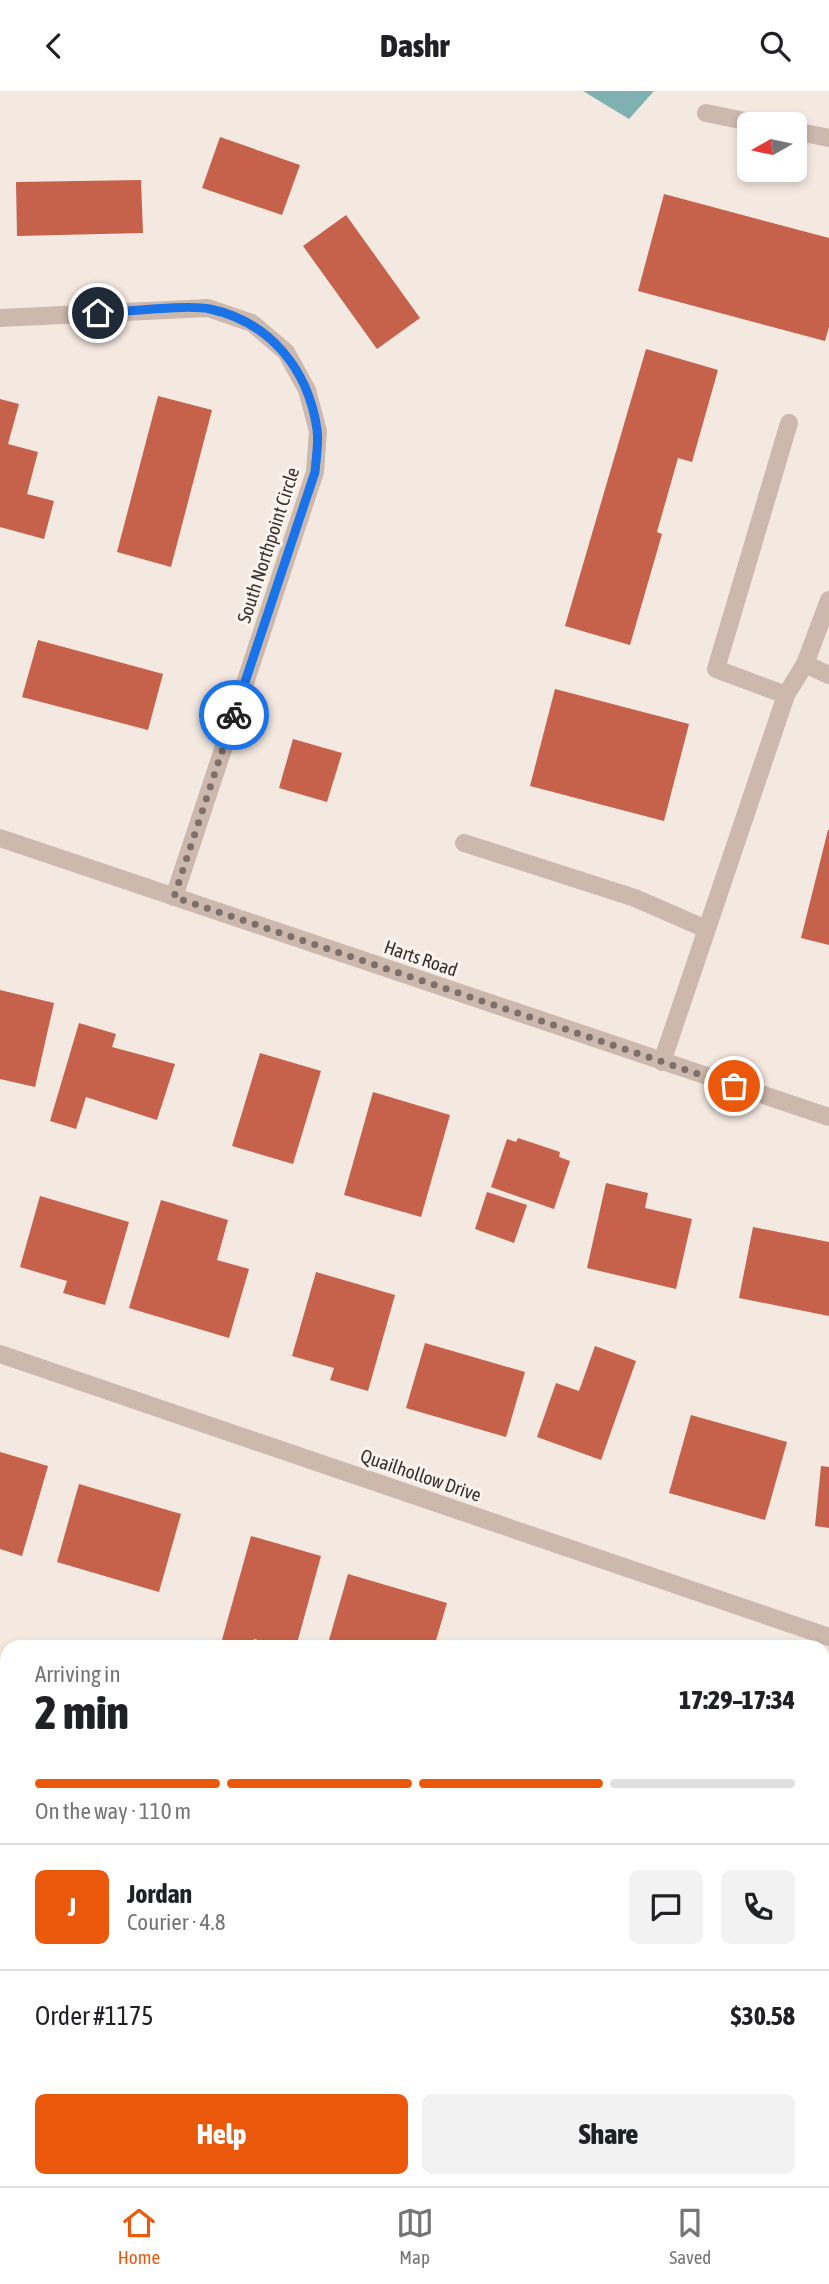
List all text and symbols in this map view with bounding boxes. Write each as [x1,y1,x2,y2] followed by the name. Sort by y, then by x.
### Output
[35,27,73,65] icon: back
[380,27,449,64] text: Dashr
[756,27,794,65] icon: search
[737,112,807,182] north arrow
[737,112,807,182] map controls
[68,283,128,343] pin
[79,294,117,332] icon: home
[232,464,304,626] street label: South Northpoint Circle
[199,680,269,750] courier
[215,696,253,734] icon: bike
[381,935,461,981] street label: Harts Road
[704,1056,764,1116] pin
[715,1067,753,1105] icon: bag
[358,1444,484,1506] street label: Quailhollow Drive
[35,1661,121,1687] text: Arriving in
[679,1685,795,1715] text: 17:29–17:34
[35,1686,129,1739] text: 2 min
[35,1798,191,1824] text: On the way · 110 m
[629,1870,703,1944] button: chat
[721,1870,795,1944] button: phone
[127,1879,192,1909] text: Jordan
[68,1892,76,1922] text: J
[127,1909,226,1935] text: Courier · 4.8
[35,2001,154,2031] text: Order #1175
[731,2001,795,2031] text: $30.58
[35,2094,408,2174] button: Help
[422,2094,795,2174] button: Share
[118,2204,160,2268] tab: Home
[396,2204,434,2268] tab: Map
[669,2204,711,2268] tab: Saved

